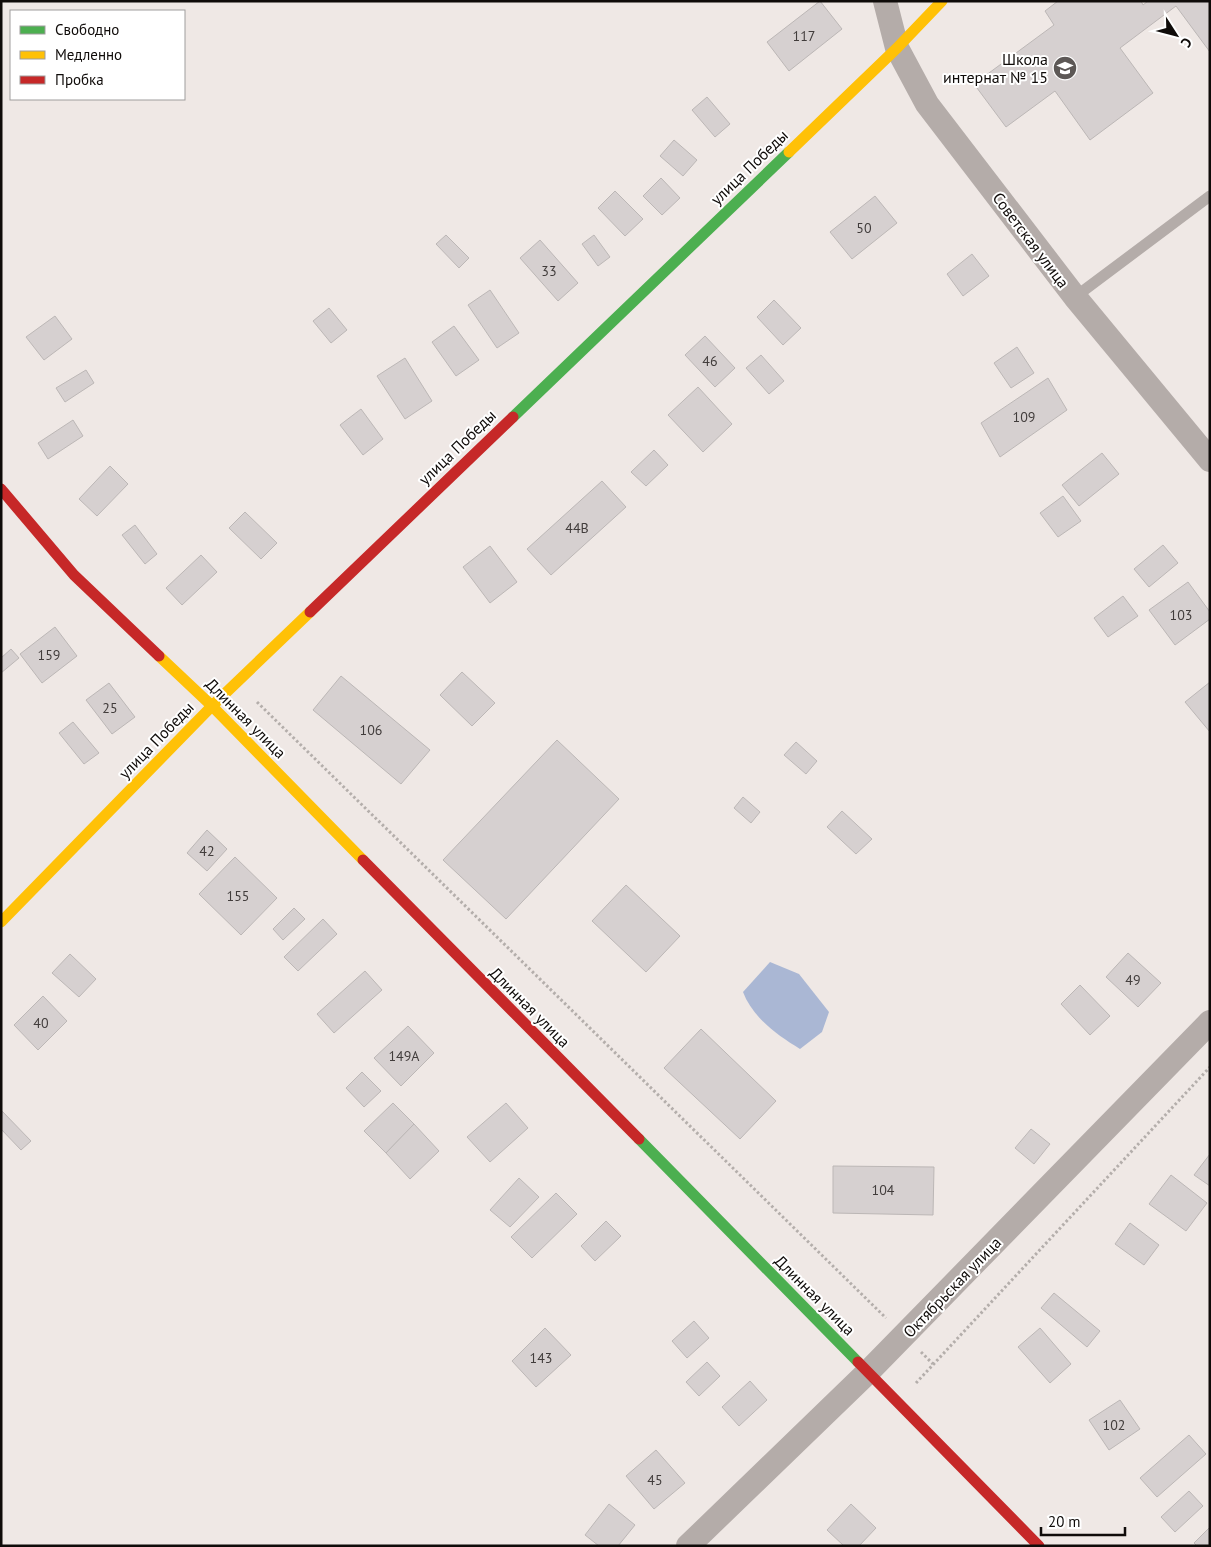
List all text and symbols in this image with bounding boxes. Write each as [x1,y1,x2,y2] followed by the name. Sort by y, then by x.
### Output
[10,10,185,100] legend
[1151,10,1201,60] north arrow
[55,20,119,39] text: Свободно
[793,27,815,45] house number: 117
[1177,34,1196,51] text: С
[55,45,122,64] text: Медленно
[943,49,1048,87] place label: Школа интернат № 15
[1052,55,1078,81] school or university icon: Школа интернат № 15
[55,70,104,89] text: Пробка
[706,125,792,209] street label: улица Победы
[988,188,1074,292] street label: Советская улица
[856,219,872,237] house number: 50
[541,262,557,280] house number: 33
[702,352,718,370] house number: 46
[414,405,500,489] street label: улица Победы
[1013,408,1035,426] house number: 109
[565,519,589,537] house number: 44В
[1170,606,1192,624] house number: 103
[38,646,60,664] house number: 159
[202,674,290,762] street label: Длинная улица
[114,697,198,783] street label: улица Победы
[102,699,118,717] house number: 25
[360,721,382,739] house number: 106
[199,842,215,860] house number: 42
[227,887,249,905] house number: 155
[486,963,574,1051] street label: Длинная улица
[1125,971,1141,989] house number: 49
[33,1014,49,1032] house number: 40
[388,1047,420,1065] house number: 149А
[872,1181,895,1199] house number: 104
[899,1232,1005,1342] street label: Октябрьская улица
[771,1251,859,1339] street label: Длинная улица
[530,1349,552,1367] house number: 143
[1103,1416,1125,1434] house number: 102
[647,1471,663,1489] house number: 45
[1041,1504,1125,1536] scale bar
[1048,1512,1081,1531] text: 20 m

